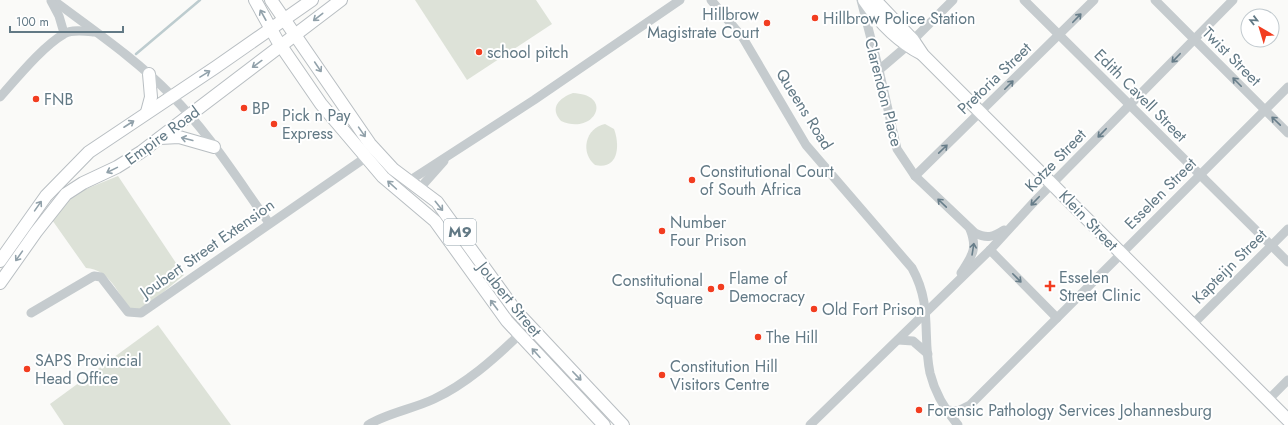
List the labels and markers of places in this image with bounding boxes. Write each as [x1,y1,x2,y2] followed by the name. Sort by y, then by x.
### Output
[647,3,759,44] place label: Hillbrow Magistrate Court
[823,7,976,30] place label: Hillbrow Police Station
[810,13,820,23] marker: Hillbrow Police Station
[762,18,772,28] marker: Hillbrow Magistrate Court
[487,41,569,64] place label: school pitch
[474,47,484,57] marker: school pitch
[44,88,73,111] place label: FNB
[31,94,41,104] marker: FNB
[252,97,270,120] place label: BP
[239,103,249,113] marker: BP
[282,104,352,145] place label: Pick n Pay Express
[269,119,279,129] marker: Pick n Pay Express
[700,160,834,201] place label: Constitutional Court of South Africa
[687,175,697,185] marker: Constitutional Court of South Africa
[670,211,747,252] place label: Number Four Prison
[657,226,667,236] marker: Number Four Prison
[1059,266,1141,307] place label: Esselen Street Clinic
[729,267,806,308] place label: Flame of Democracy
[612,269,703,310] place label: Constitutional Square
[1044,280,1056,292] marker: Esselen Street Clinic
[716,282,726,292] marker: Flame of Democracy
[706,284,716,294] marker: Constitutional Square
[822,298,924,321] place label: Old Fort Prison
[809,304,819,314] marker: Old Fort Prison
[766,326,818,349] place label: The Hill
[753,332,763,342] marker: The Hill
[35,349,142,390] place label: SAPS Provincial Head Office
[670,355,778,396] place label: Constitution Hill Visitors Centre
[22,364,32,374] marker: SAPS Provincial Head Office
[657,370,667,380] marker: Constitution Hill Visitors Centre
[927,399,1212,422] place label: Forensic Pathology Services Johannesburg
[914,405,924,415] marker: Forensic Pathology Services Johannesburg

